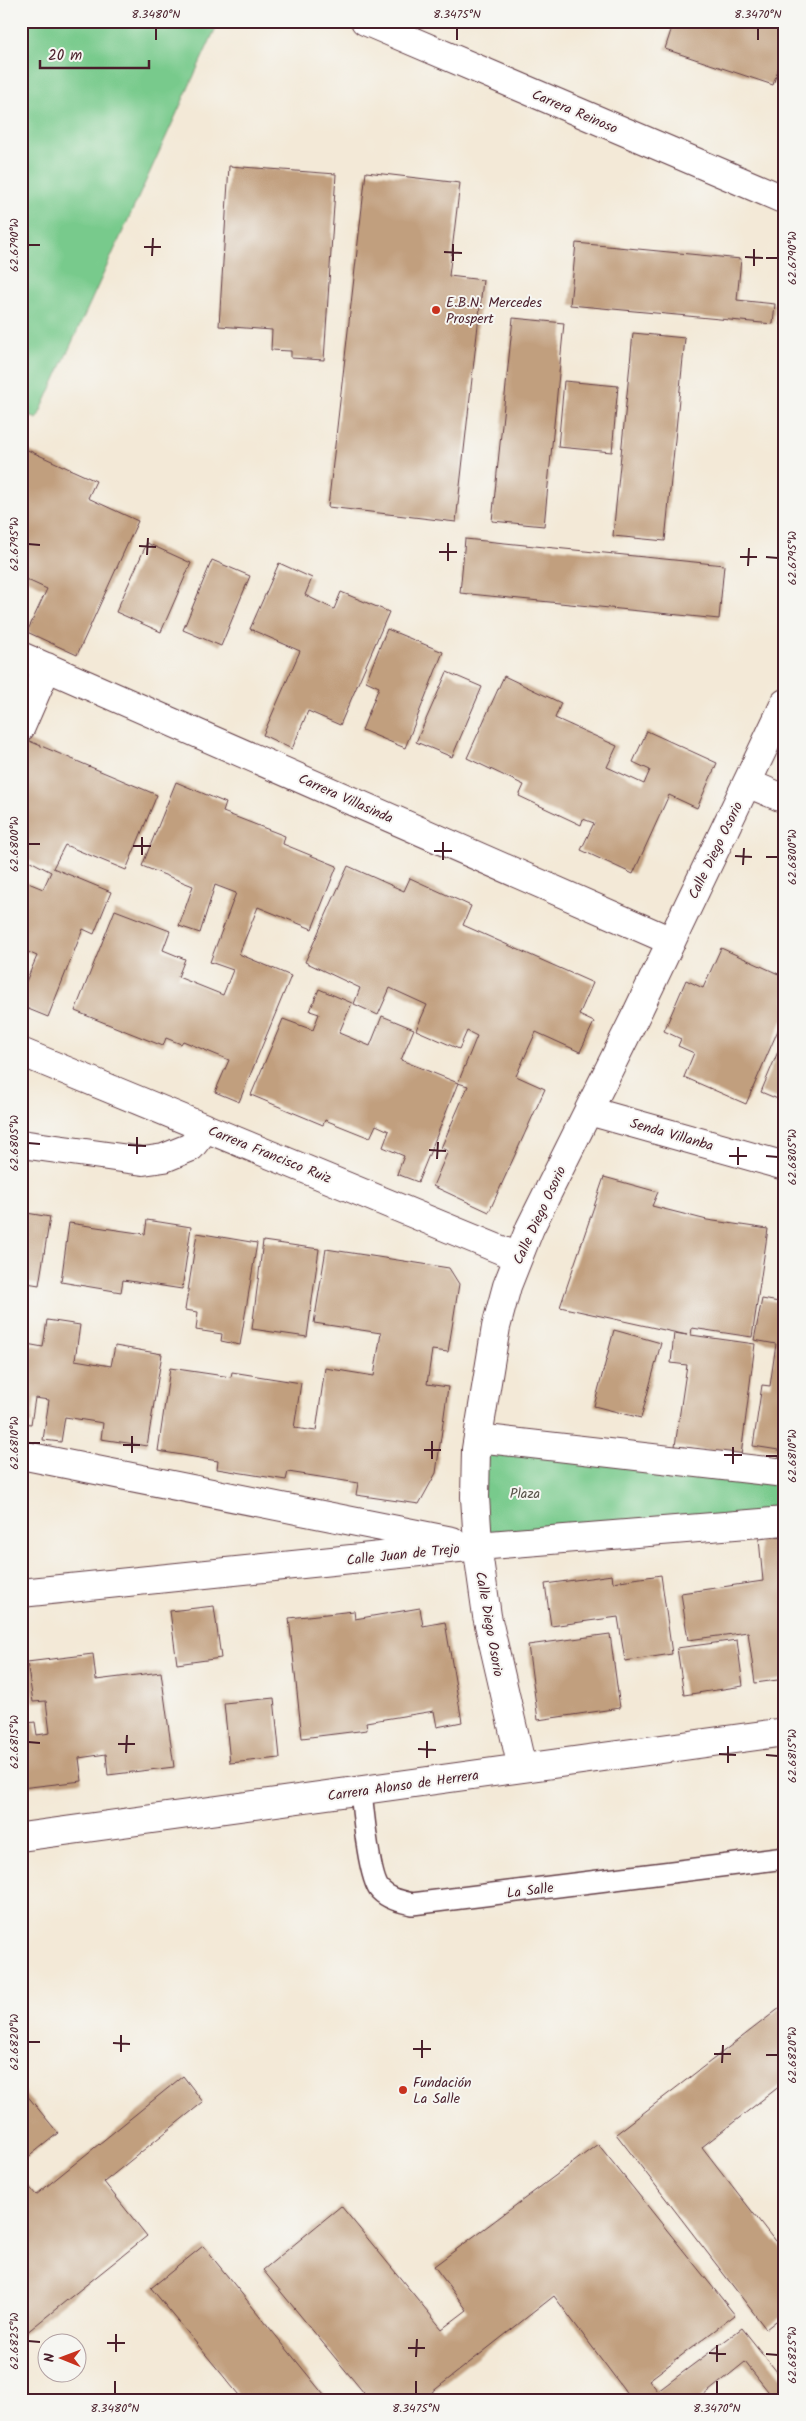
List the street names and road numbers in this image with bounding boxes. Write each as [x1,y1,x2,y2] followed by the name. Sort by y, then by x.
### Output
[528,84,621,140] street label: Carrera Reinoso
[295,768,397,830] street label: Carrera Villasinda
[683,798,749,903] street label: Calle Diego Osorio
[627,1113,716,1157] street label: Senda Villanba
[205,1120,335,1190] street label: Carrera Francisco Ruiz
[507,1163,572,1268] street label: Calle Diego Osorio
[345,1538,461,1572] street label: Calle Juan de Trejo
[469,1570,509,1678] street label: Calle Diego Osorio
[326,1764,480,1807] street label: Carrera Alonso de Herrera
[505,1877,555,1905] street label: La Salle

